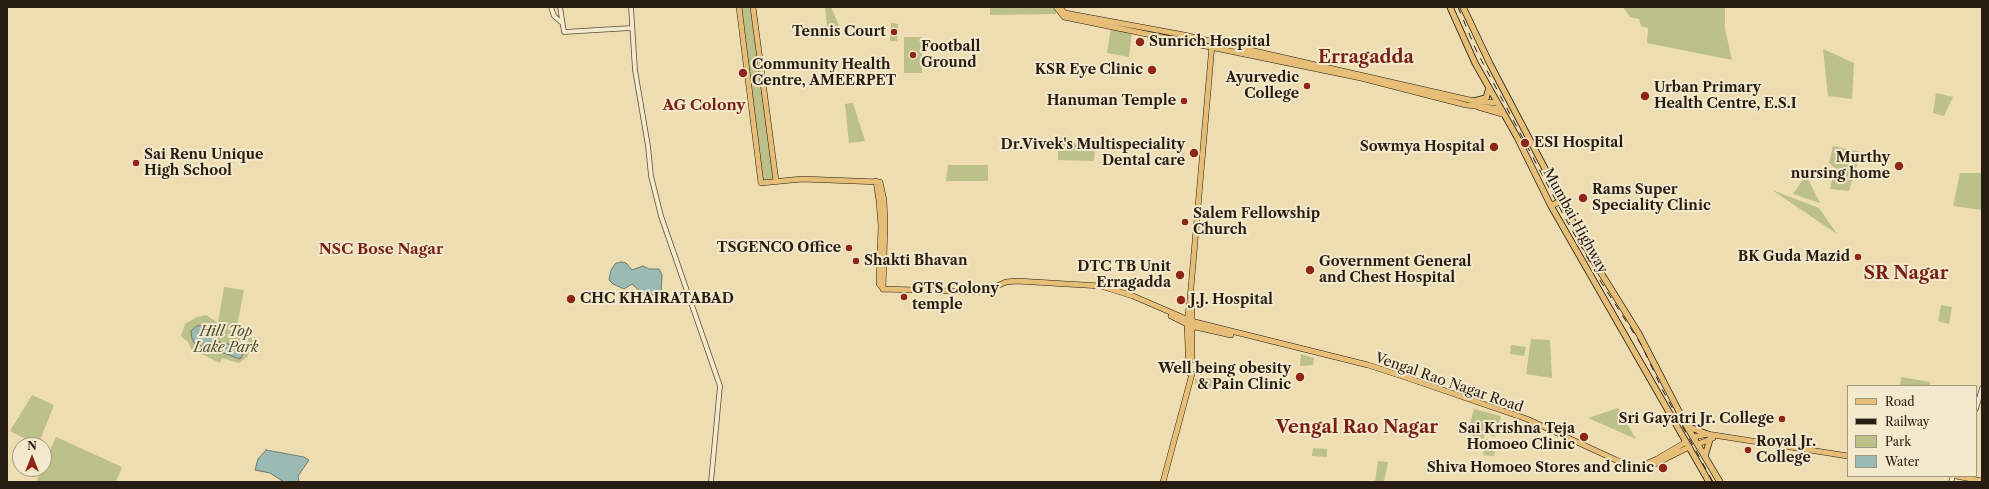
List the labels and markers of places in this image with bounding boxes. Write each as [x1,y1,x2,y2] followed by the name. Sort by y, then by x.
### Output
[792,24,886,40] place label: Tennis Court
[889,27,899,37] marker: Tennis Court
[1149,34,1270,50] place label: Sunrich Hospital
[1134,36,1146,48] marker: Sunrich Hospital
[921,39,980,72] place label: Football Ground
[908,50,918,60] marker: Football Ground
[752,57,896,90] place label: Community Health Centre, AMEERPET
[1035,62,1143,78] place label: KSR Eye Clinic
[1146,64,1158,76] marker: KSR Eye Clinic
[737,67,749,79] marker: Community Health Centre, AMEERPET
[1226,70,1299,102] place label: Ayurvedic College
[1654,80,1797,112] place label: Urban Primary Health Centre, E.S.I
[1302,81,1312,91] marker: Ayurvedic College
[1639,90,1651,102] marker: Urban Primary Health Centre, E.S.I
[1047,93,1176,109] place label: Hanuman Temple
[1179,96,1189,106] marker: Hanuman Temple
[1534,135,1623,151] place label: ESI Hospital
[1001,137,1185,170] place label: Dr.Vivek's Multispeciality Dental care
[1519,137,1531,149] marker: ESI Hospital
[1360,139,1485,155] place label: Sowmya Hospital
[1488,141,1500,153] marker: Sowmya Hospital
[144,147,263,180] place label: Sai Renu Unique High School
[1188,147,1200,159] marker: Dr.Vivek's Multispeciality Dental care
[1791,150,1890,182] place label: Murthy nursing home
[131,158,141,168] marker: Sai Renu Unique High School
[1893,160,1905,172] marker: Murthy nursing home
[1592,182,1711,214] place label: Rams Super Speciality Clinic
[1577,192,1589,204] marker: Rams Super Speciality Clinic
[1193,206,1320,238] place label: Salem Fellowship Church
[1180,217,1190,227] marker: Salem Fellowship Church
[717,240,841,256] place label: TSGENCO Office
[844,243,854,253] marker: TSGENCO Office
[1738,249,1850,265] place label: BK Guda Mazid
[1853,252,1863,262] marker: BK Guda Mazid
[864,253,968,269] place label: Shakti Bhavan
[1319,254,1471,286] place label: Government General and Chest Hospital
[851,256,861,266] marker: Shakti Bhavan
[1077,259,1171,292] place label: DTC TB Unit Erragadda
[1304,264,1316,276] marker: Government General and Chest Hospital
[1174,269,1186,281] marker: DTC TB Unit Erragadda
[912,281,999,314] place label: GTS Colony temple
[580,291,734,307] place label: CHC KHAIRATABAD
[899,292,909,302] marker: GTS Colony temple
[1190,292,1273,308] place label: J.J. Hospital
[565,293,577,305] marker: CHC KHAIRATABAD
[1175,294,1187,306] marker: J.J. Hospital
[1158,361,1291,394] place label: Well being obesity & Pain Clinic
[1294,371,1306,383] marker: Well being obesity & Pain Clinic
[1618,411,1774,427] place label: Sri Gayatri Jr. College
[1777,414,1787,424] marker: Sri Gayatri Jr. College
[1459,421,1575,454] place label: Sai Krishna Teja Homoeo Clinic
[1578,431,1590,443] marker: Sai Krishna Teja Homoeo Clinic
[1756,434,1816,466] place label: Royal Jr. College
[1743,445,1753,455] marker: Royal Jr. College
[1427,460,1654,476] place label: Shiva Homoeo Stores and clinic
[1657,462,1669,474] marker: Shiva Homoeo Stores and clinic

